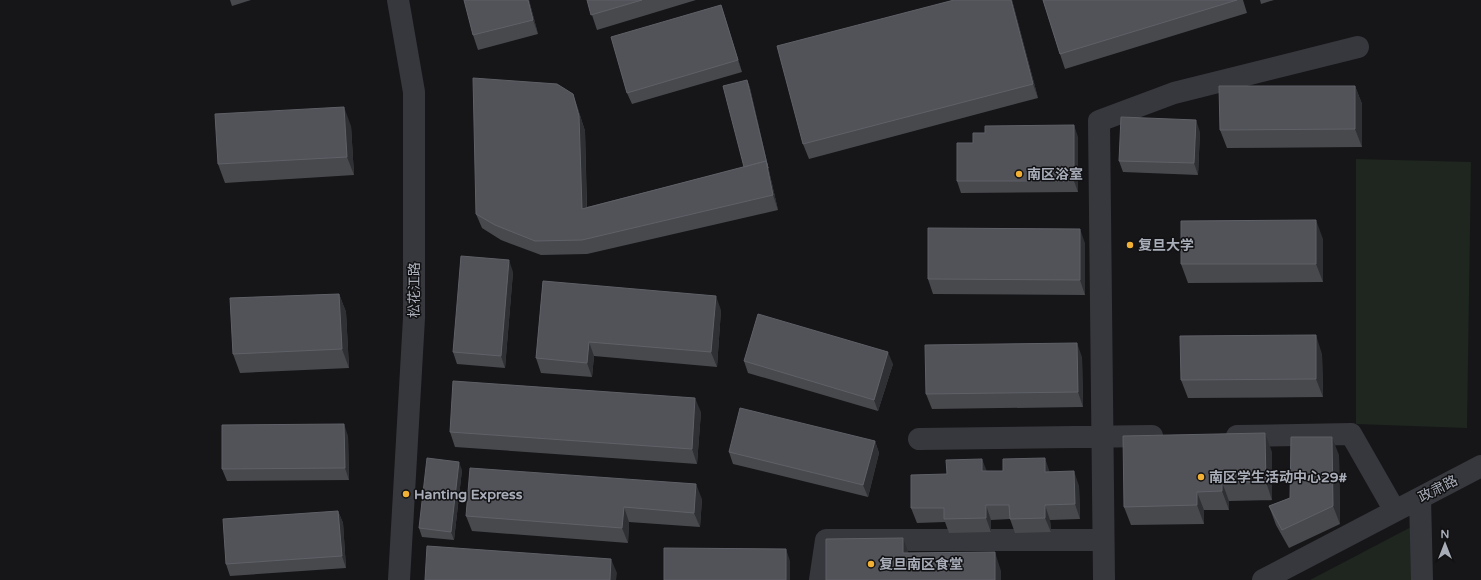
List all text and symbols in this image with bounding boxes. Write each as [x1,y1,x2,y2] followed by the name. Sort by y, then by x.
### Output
[1027,166,1083,183] place label: 南区浴室
[1014,169,1024,179] marker: 南区浴室
[1138,237,1194,254] place label: 复旦大学
[1125,240,1135,250] marker: 复旦大学
[406,262,423,318] street label: 松花江路
[1209,469,1348,486] place label: 南区学生活动中心29#
[1196,472,1206,482] marker: 南区学生活动中心29#
[1415,472,1461,506] street label: 政肃路
[414,486,523,503] place label: Hanting Express
[401,489,411,499] marker: Hanting Express
[1425,524,1465,564] north arrow
[1441,528,1449,541] text: N
[879,556,963,573] place label: 复旦南区食堂
[866,559,876,569] marker: 复旦南区食堂

